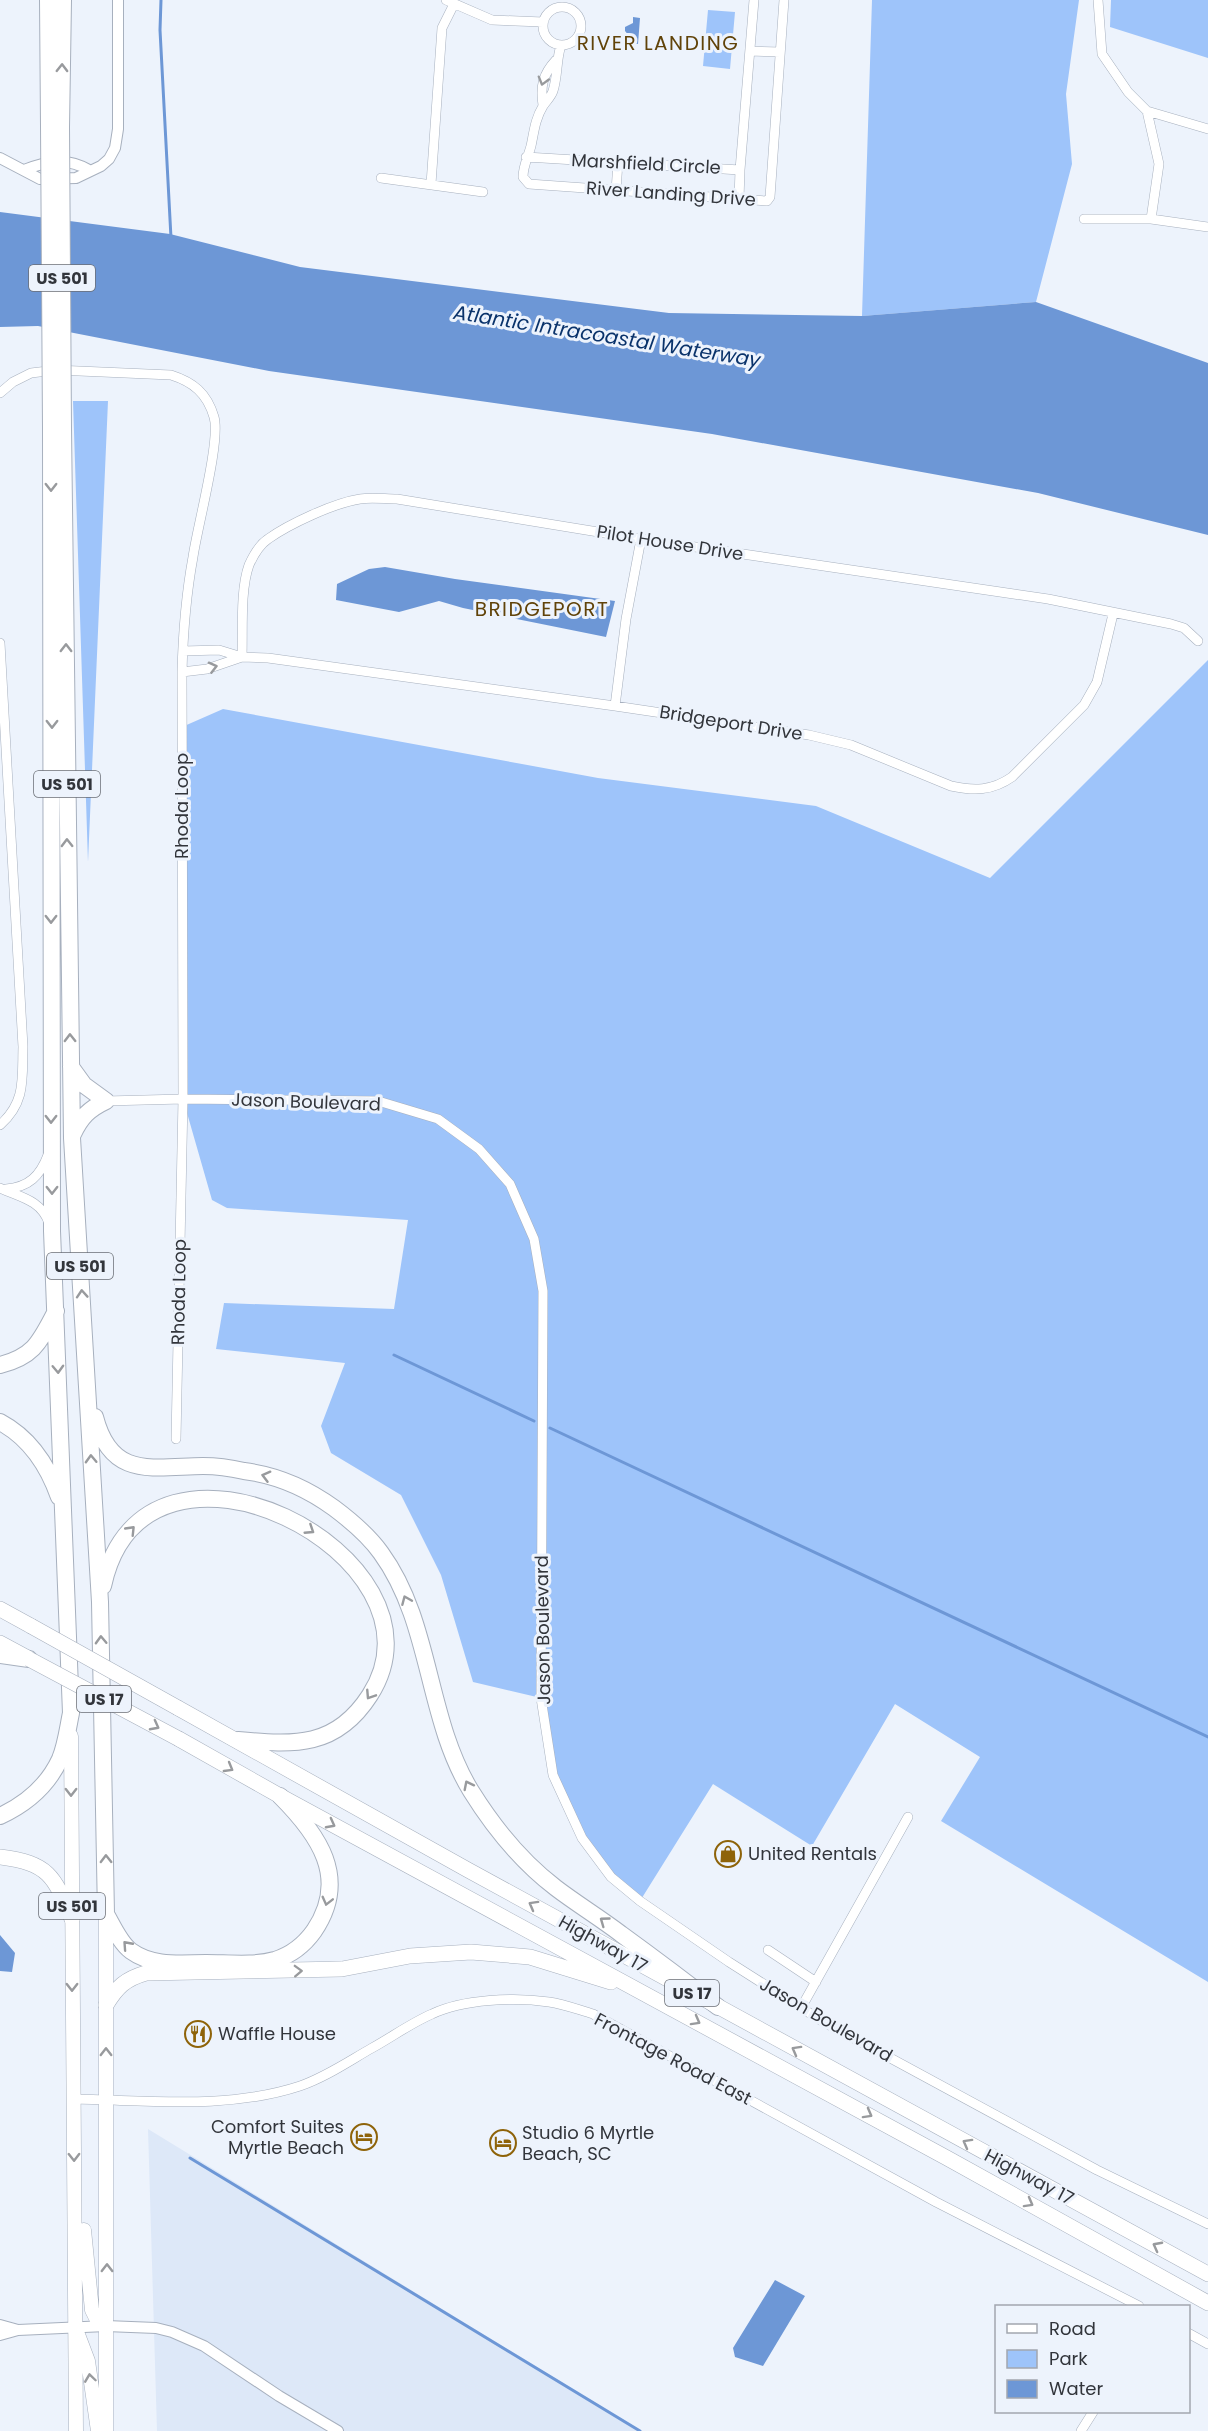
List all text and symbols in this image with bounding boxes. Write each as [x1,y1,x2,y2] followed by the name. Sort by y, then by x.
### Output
[577,29,739,57] district label: RIVER LANDING
[56,64,68,73] one-way arrow
[538,75,550,86] one-way arrow
[571,147,721,180] street label: Marshfield Circle
[585,175,757,212] street label: River Landing Drive
[29,265,95,291] road number: US 501
[451,298,763,374] water label: Atlantic Intracoastal Waterway
[45,482,57,491] one-way arrow
[595,519,745,566] street label: Pilot House Drive
[475,595,609,623] district label: BRIDGEPORT
[60,643,72,652] one-way arrow
[207,661,217,674] one-way arrow
[658,699,804,746] street label: Bridgeport Drive
[46,719,58,728] one-way arrow
[169,753,194,859] street label: Rhoda Loop
[34,771,100,797] road number: US 501
[61,838,73,847] one-way arrow
[45,914,57,923] one-way arrow
[64,1033,76,1042] one-way arrow
[231,1086,381,1117] street label: Jason Boulevard
[45,1115,57,1124] one-way arrow
[46,1185,58,1194] one-way arrow
[165,1239,192,1345] street label: Rhoda Loop
[47,1253,113,1279] road number: US 501
[76,1290,89,1299] one-way arrow
[52,1364,65,1373] one-way arrow
[84,1455,97,1464] one-way arrow
[261,1470,271,1483] one-way arrow
[304,1523,315,1534] one-way arrow
[124,1527,135,1537] one-way arrow
[529,1555,556,1705] street label: Jason Boulevard
[401,1596,413,1607] one-way arrow
[94,1636,107,1645] one-way arrow
[77,1686,131,1712] road number: US 17
[366,1688,377,1699] one-way arrow
[148,1719,159,1730] one-way arrow
[223,1760,233,1772] one-way arrow
[464,1780,475,1791] one-way arrow
[65,1788,77,1797] one-way arrow
[325,1817,335,1828] one-way arrow
[713,1839,743,1869] shop icon: United Rentals
[748,1841,877,1866] place label: United Rentals
[100,1854,112,1863] one-way arrow
[39,1893,105,1919] road number: US 501
[321,1896,334,1906] one-way arrow
[528,1901,539,1912] one-way arrow
[554,1909,652,1978] street label: Highway 17
[599,1917,610,1928] one-way arrow
[123,1941,134,1952] one-way arrow
[293,1965,302,1977] one-way arrow
[755,1971,897,2068] street label: Jason Boulevard
[665,1980,719,2006] road number: US 17
[66,1983,78,1992] one-way arrow
[590,2007,756,2111] street label: Frontage Road East
[690,2014,700,2025] one-way arrow
[183,2019,213,2049] restaurant icon: Waffle House
[218,2021,336,2046] place label: Waffle House
[792,2046,802,2057] one-way arrow
[100,2048,112,2057] one-way arrow
[861,2107,872,2118] one-way arrow
[211,2114,344,2160] place label: Comfort Suites Myrtle Beach
[522,2120,654,2166] place label: Studio 6 Myrtle Beach, SC
[349,2122,379,2152] hotel icon: Comfort Suites Myrtle Beach
[488,2128,518,2158] hotel icon: Studio 6 Myrtle Beach, SC
[963,2139,973,2150] one-way arrow
[980,2143,1079,2211] street label: Highway 17
[68,2153,80,2162] one-way arrow
[1023,2196,1033,2207] one-way arrow
[1152,2242,1163,2253] one-way arrow
[101,2263,113,2272] one-way arrow
[995,2305,1190,2413] legend
[1049,2316,1096,2341] text: Road
[1049,2346,1088,2371] text: Park
[85,2373,97,2382] one-way arrow
[1049,2376,1103,2401] text: Water

